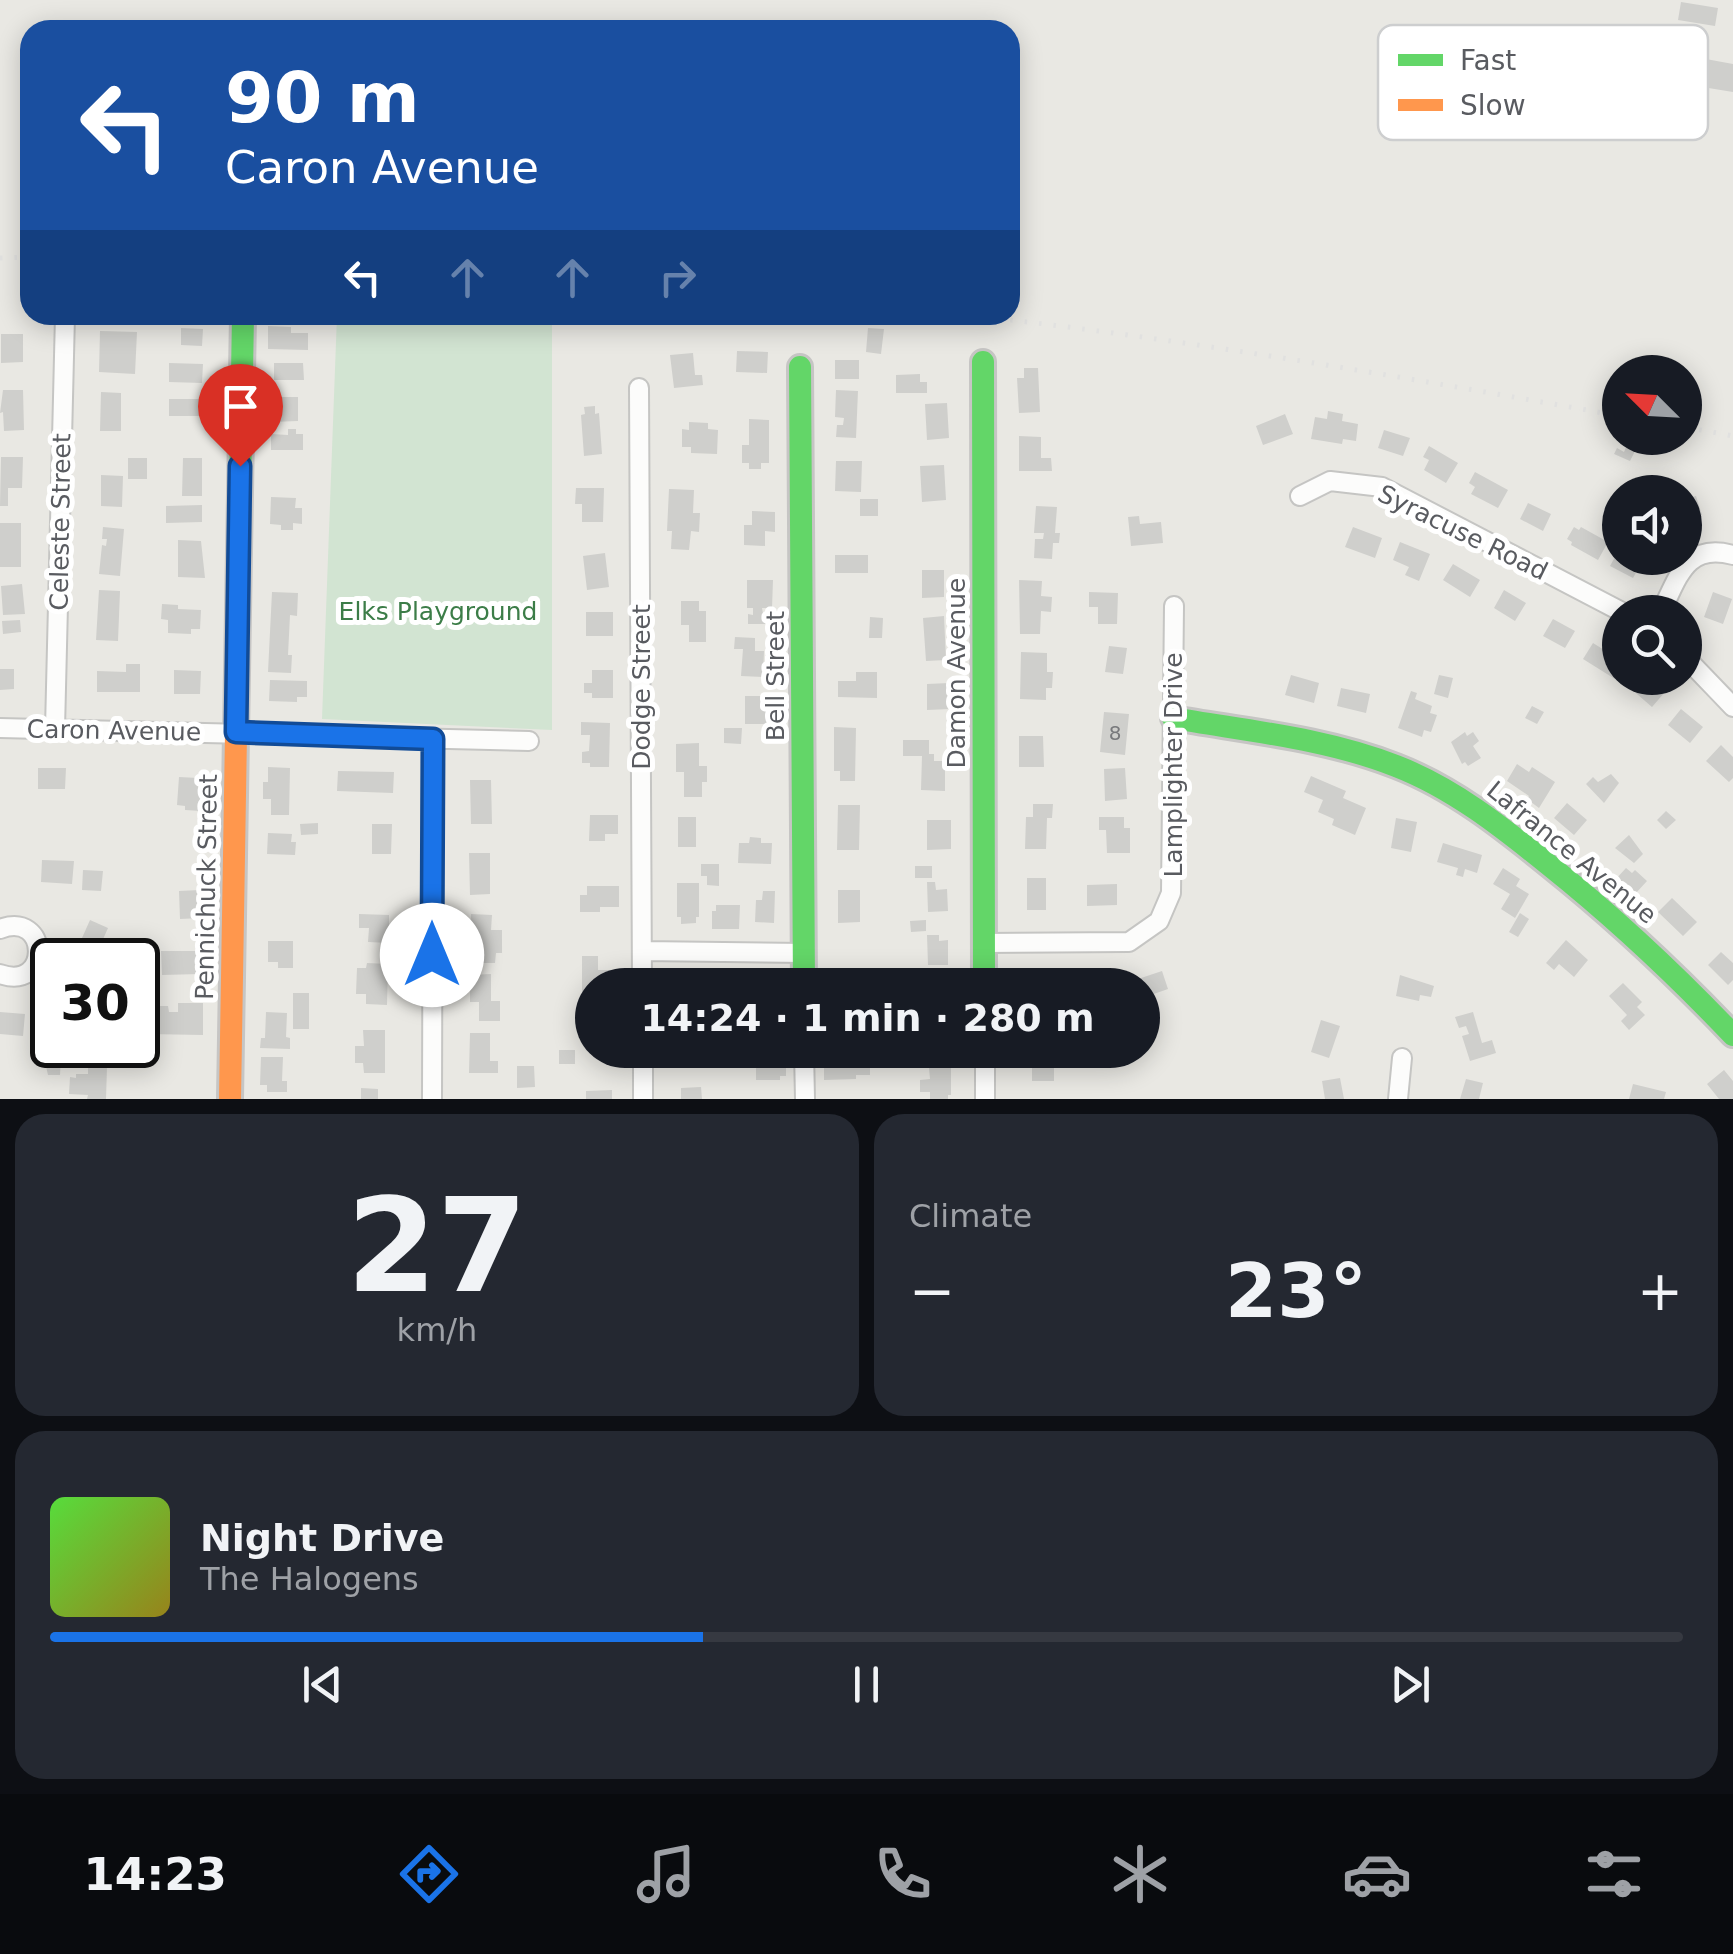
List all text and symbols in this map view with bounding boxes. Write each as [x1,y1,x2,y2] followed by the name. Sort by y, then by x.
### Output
[1378,25,1708,140] legend
[1460,44,1516,77] text: Fast
[225,57,420,139] text: 90 m
[60,60,190,190] icon: left
[1460,89,1526,122] text: Slow
[225,141,539,194] text: Caron Avenue
[335,250,390,305] icon: left
[440,250,495,305] icon: ahead
[545,250,600,305] icon: ahead
[650,250,705,305] icon: right
[1602,355,1702,455] north arrow
[1602,355,1702,695] map controls
[198,364,283,467] pin
[213,379,268,434] icon: arrive
[44,433,77,611] street label: Celeste Street
[1602,475,1702,575] button: sound
[1373,479,1552,586] street label: Syracuse Road
[942,578,971,768] street label: Damon Avenue
[1602,595,1702,695] button: search
[339,597,537,626] park label: Elks Playground
[627,604,656,770] street label: Dodge Street
[761,611,790,741] street label: Bell Street
[1159,652,1188,878] street label: Lamplighter Drive
[27,714,201,747] street label: Caron Avenue
[1109,721,1121,745] house number: 8
[190,774,223,1000] street label: Pennichuck Street
[1481,775,1662,930] street label: Lafrance Avenue
[380,903,484,1007] position arrow
[30,938,160,1068] speed limit sign: 30
[640,996,1095,1040] text: 14:24 · 1 min · 280 m
[347,1170,527,1322] text: 27
[909,1197,1032,1235] text: Climate
[1225,1247,1367,1335] text: 23°
[909,1259,955,1323] text: −
[1637,1259,1683,1323] text: +
[397,1311,477,1349] text: km/h
[200,1516,444,1560] text: Night Drive
[200,1560,419,1598] text: The Halogens
[295,1657,350,1712] icon: previous
[839,1657,894,1712] icon: pause
[1383,1657,1438,1712] icon: next
[394,1839,464,1909] icon: directions
[631,1839,701,1909] icon: music
[868,1839,938,1909] icon: phone
[1105,1839,1175,1909] icon: climate
[1342,1839,1412,1909] icon: car
[1579,1839,1649,1909] icon: filters
[84,1848,227,1901] text: 14:23

